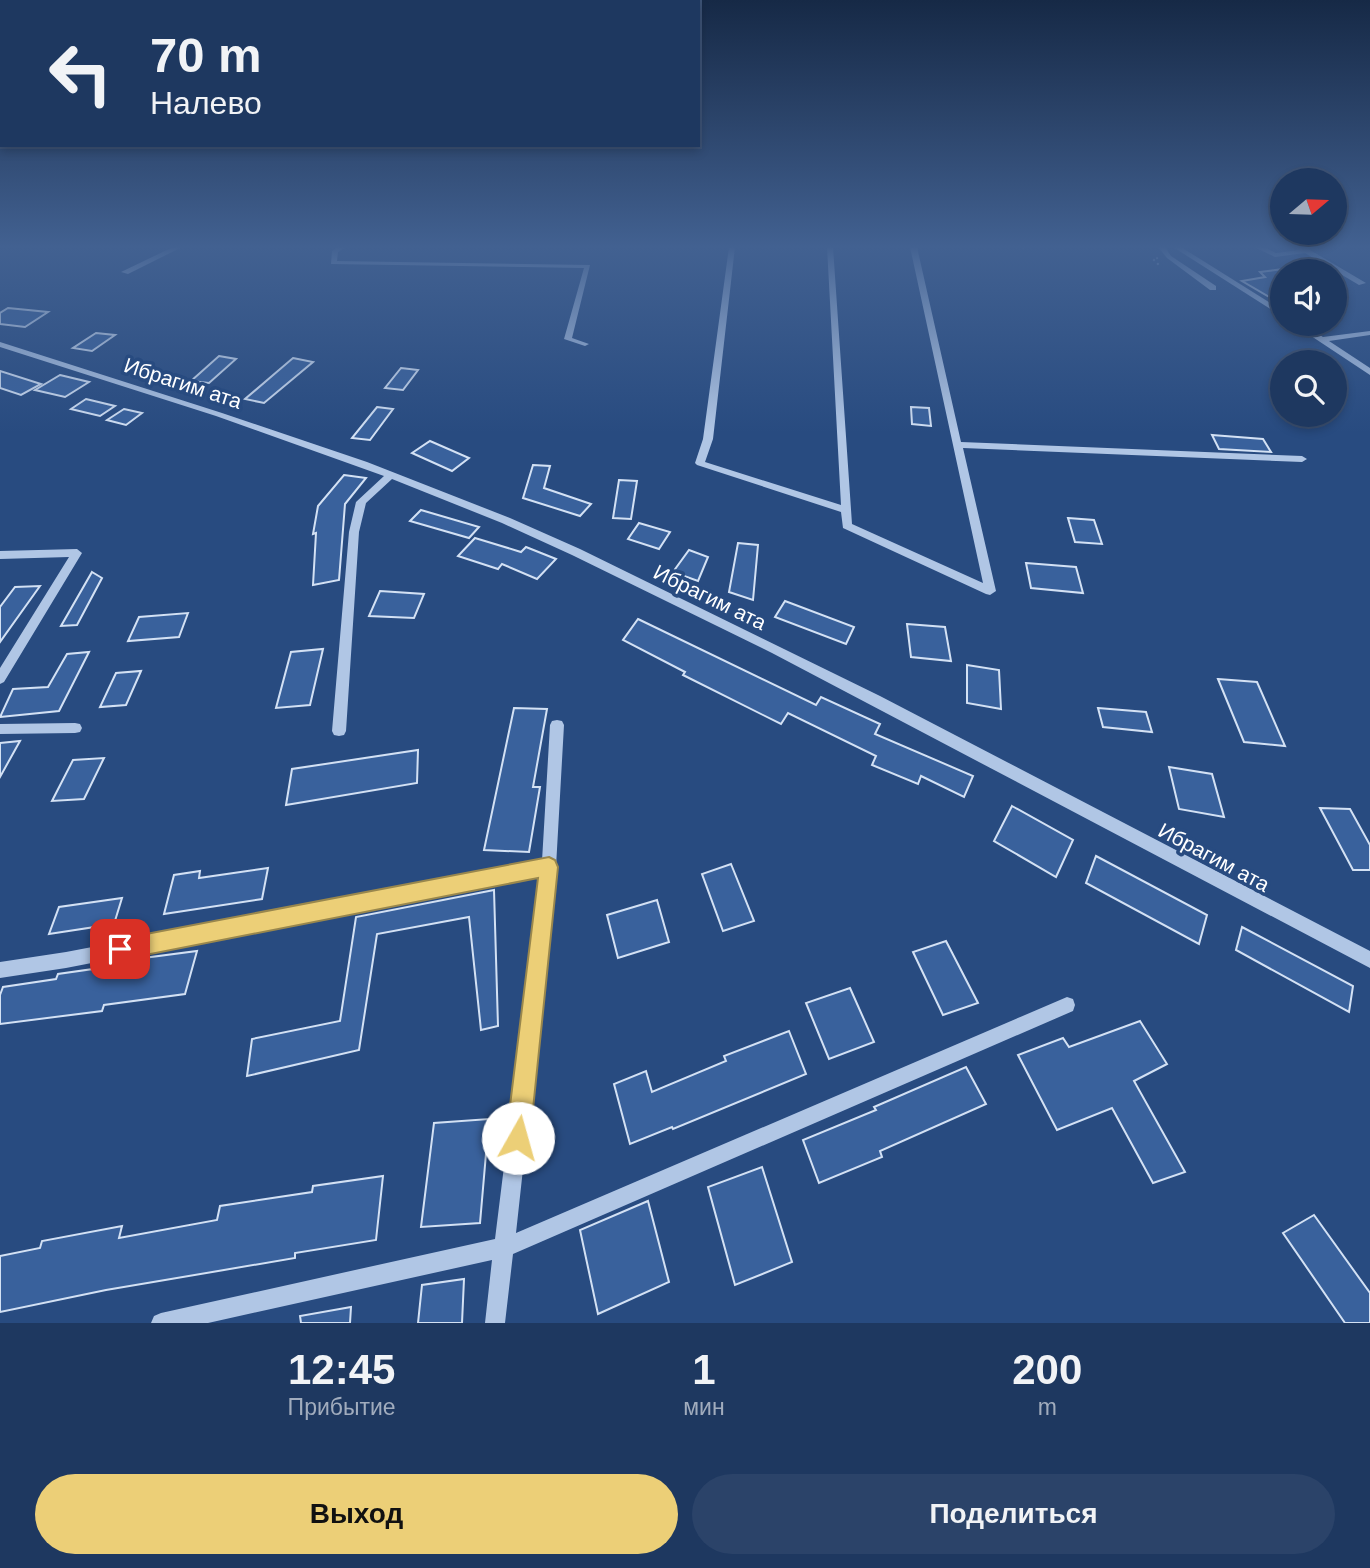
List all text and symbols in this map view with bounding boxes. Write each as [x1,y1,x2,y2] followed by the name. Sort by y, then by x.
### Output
[35,28,126,119] icon: left
[150,28,262,82] text: 70 m
[150,85,262,121] text: Налево
[1270,168,1348,245] north arrow
[1270,168,1347,427] map controls
[1270,259,1347,336] button: sound
[1270,350,1347,427] button: search
[121,353,245,413] street label: Ибрагим ата
[650,560,770,634] street label: Ибрагим ата
[1155,818,1274,896] street label: Ибрагим ата
[90,919,150,979] pin
[101,930,139,968] icon: arrive
[481,1101,555,1175] position arrow
[288,1346,395,1393] text: 12:45
[692,1346,716,1393] text: 1
[1012,1346,1082,1393] text: 200
[288,1394,396,1420] text: Прибытие
[683,1394,725,1420] text: мин
[1038,1394,1057,1420] text: m
[35,1474,678,1554] button: Выход
[692,1474,1335,1554] button: Поделиться

